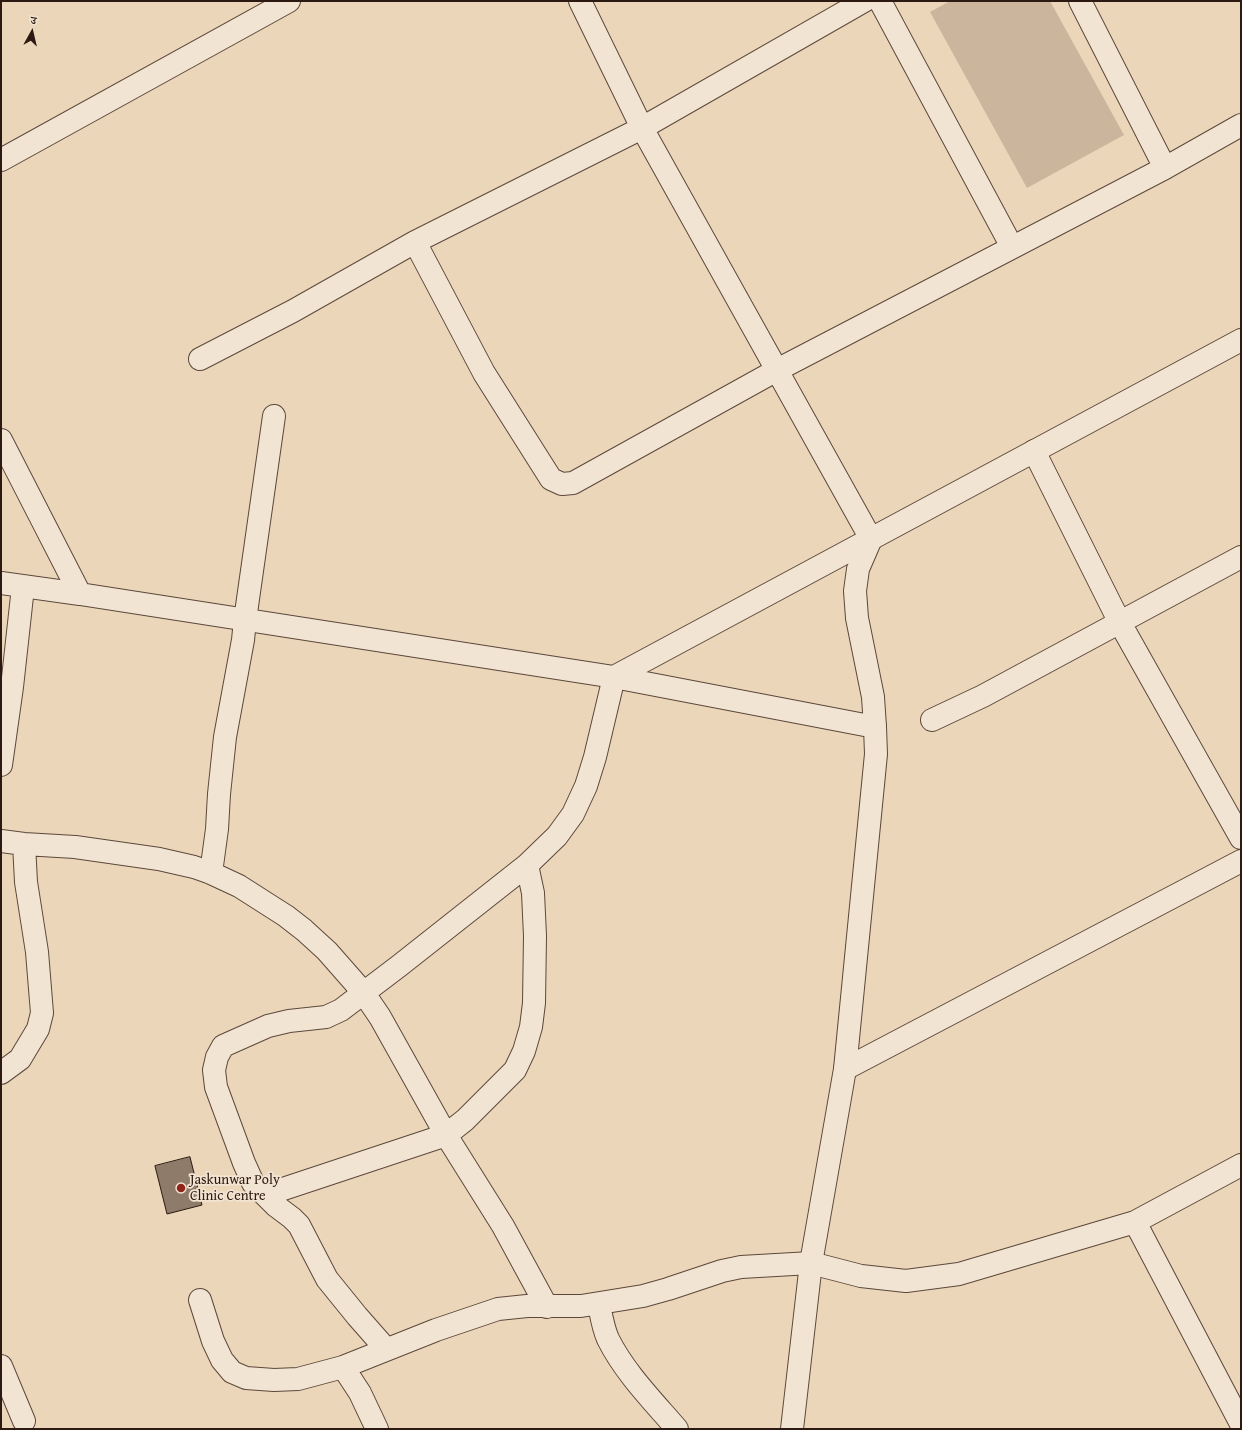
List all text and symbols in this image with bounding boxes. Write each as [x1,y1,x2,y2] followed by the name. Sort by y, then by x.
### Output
[12,12,52,52] north arrow
[30,12,38,28] text: उ
[190,1172,280,1204] place label: Jaskunwar Poly Clinic Centre
[175,1182,187,1194] marker: Jaskunwar Poly Clinic Centre

